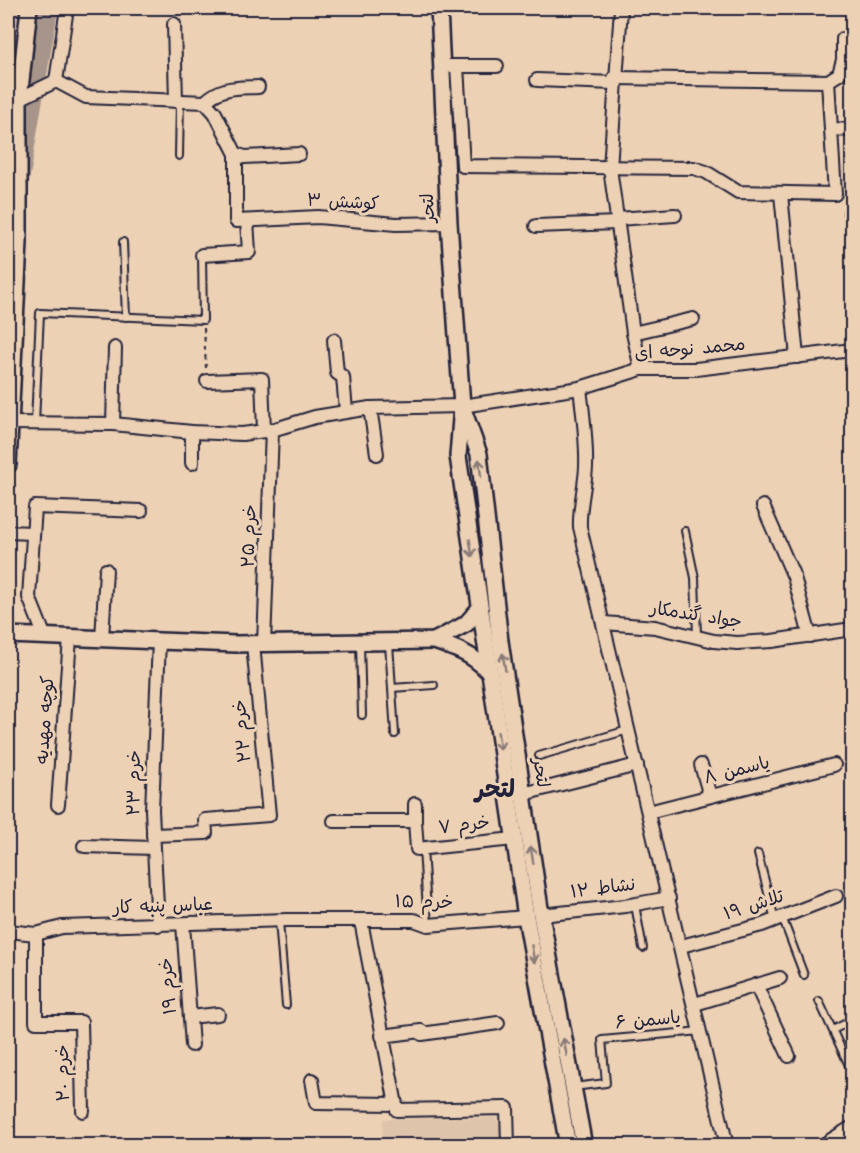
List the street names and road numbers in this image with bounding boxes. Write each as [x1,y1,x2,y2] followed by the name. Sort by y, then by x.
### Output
[306,187,380,219] street label: کوشش ۳
[414,193,444,225] street label: لتحر
[633,331,747,369] street label: محمد نوحه ای
[234,504,266,568] street label: خرم ۲۵
[646,594,744,638] street label: جواد گندمکار
[28,674,64,765] street label: کوچه مهدیه
[226,698,260,764] street label: خرم ۲۲
[701,749,773,793] street label: یاسمن ۸
[120,750,150,816] street label: خرم ۲۳
[523,754,556,790] street label: لتحر
[437,809,491,843] street label: خرم ۷
[569,871,637,907] street label: نشاط ۱۲
[720,882,789,929] street label: تلاش ۱۹
[395,888,453,918] street label: خرم ۱۵
[111,891,213,923] street label: عباس پنبه کار
[152,956,186,1016] street label: خرم ۱۹
[614,1004,682,1038] street label: یاسمن ۶
[49,1044,79,1102] street label: خرم ۲۰

